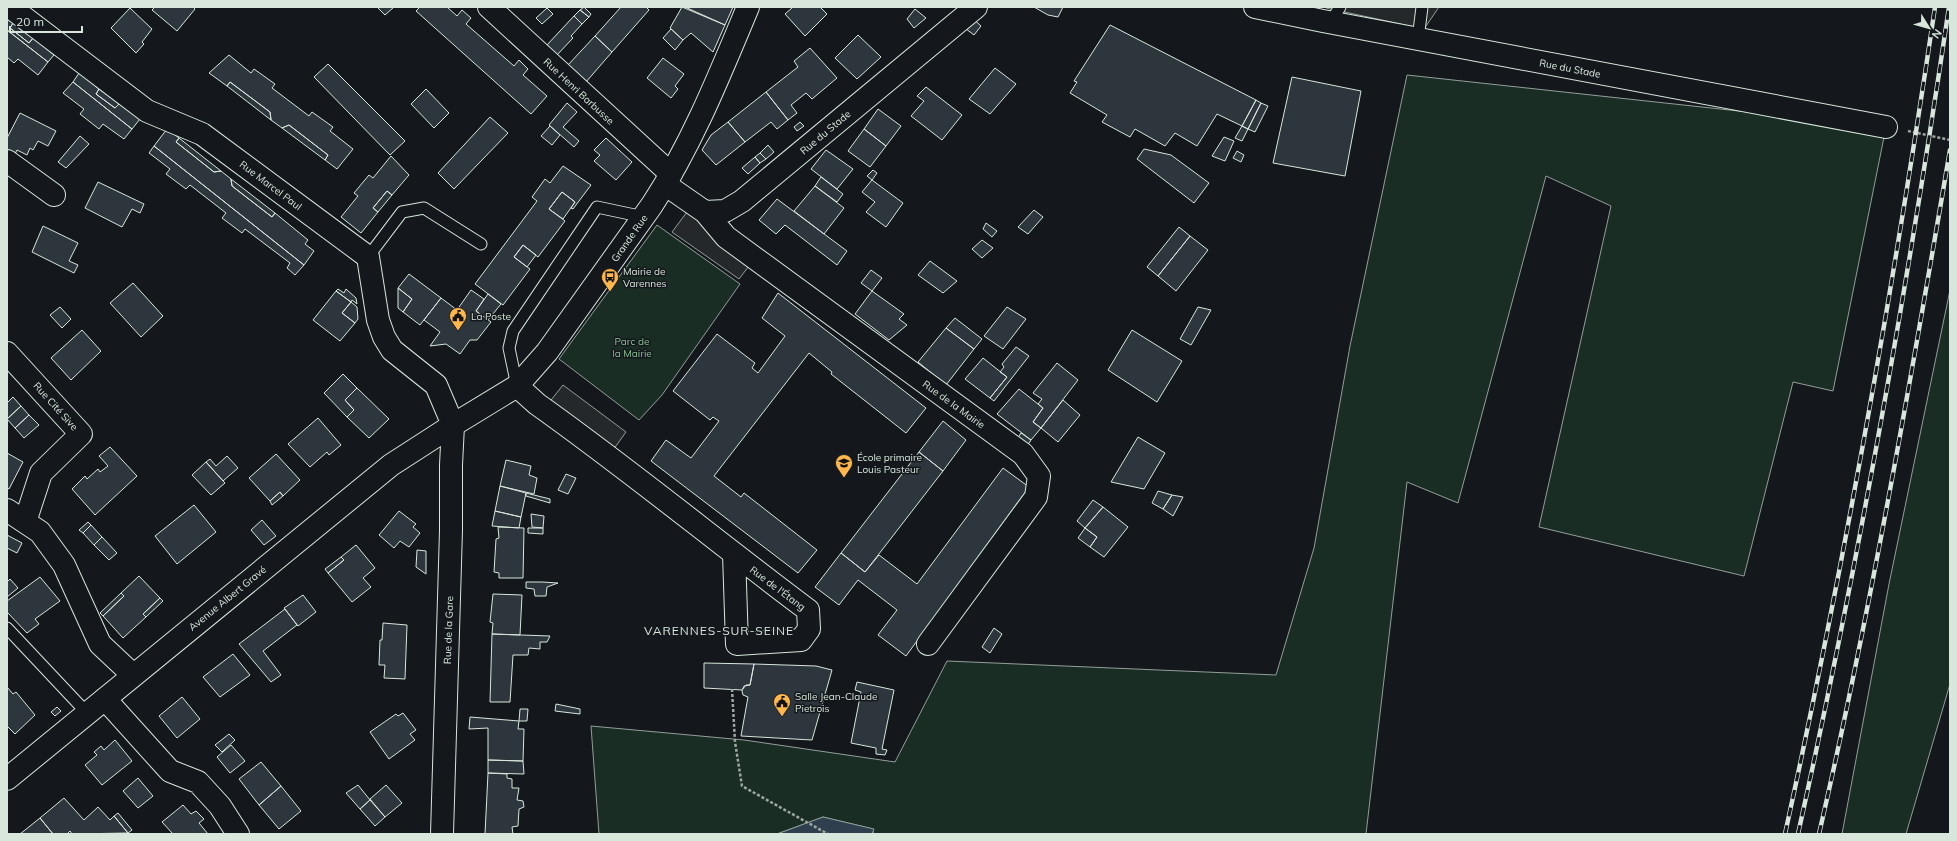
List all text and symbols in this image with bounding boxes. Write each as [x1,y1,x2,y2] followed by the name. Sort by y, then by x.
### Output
[10,8,82,34] scale bar
[1909,8,1949,48] north arrow
[16,14,44,29] text: 20 m
[1929,26,1945,42] text: N
[541,55,617,127] street label: Rue Henri Barbusse
[1538,56,1602,81] street label: Rue du Stade
[797,107,853,157] street label: Rue du Stade
[237,158,304,213] street label: Rue Marcel Paul
[608,212,650,265] street label: Grande Rue
[623,265,667,290] place label: Mairie de Varennes
[600,267,620,292] bus stop icon: Mairie de Varennes
[448,306,468,331] public building icon: La Poste
[471,310,511,323] place label: La Poste
[612,335,652,360] park label: Parc de la Mairie
[920,377,988,431] street label: Rue de la Mairie
[30,379,81,433] street label: Rue Cité Sive
[857,451,922,476] place label: École primaire Louis Pasteur
[834,453,854,478] school or university icon: École primaire Louis Pasteur
[186,563,269,634] street label: Avenue Albert Gravé
[747,563,808,614] street label: Rue de l'Étang
[441,596,456,664] street label: Rue de la Gare
[644,623,794,638] district label: VARENNES-SUR-SEINE
[795,690,877,715] place label: Salle Jean-Claude Pietrois
[772,692,792,717] public building icon: Salle Jean-Claude Pietrois

